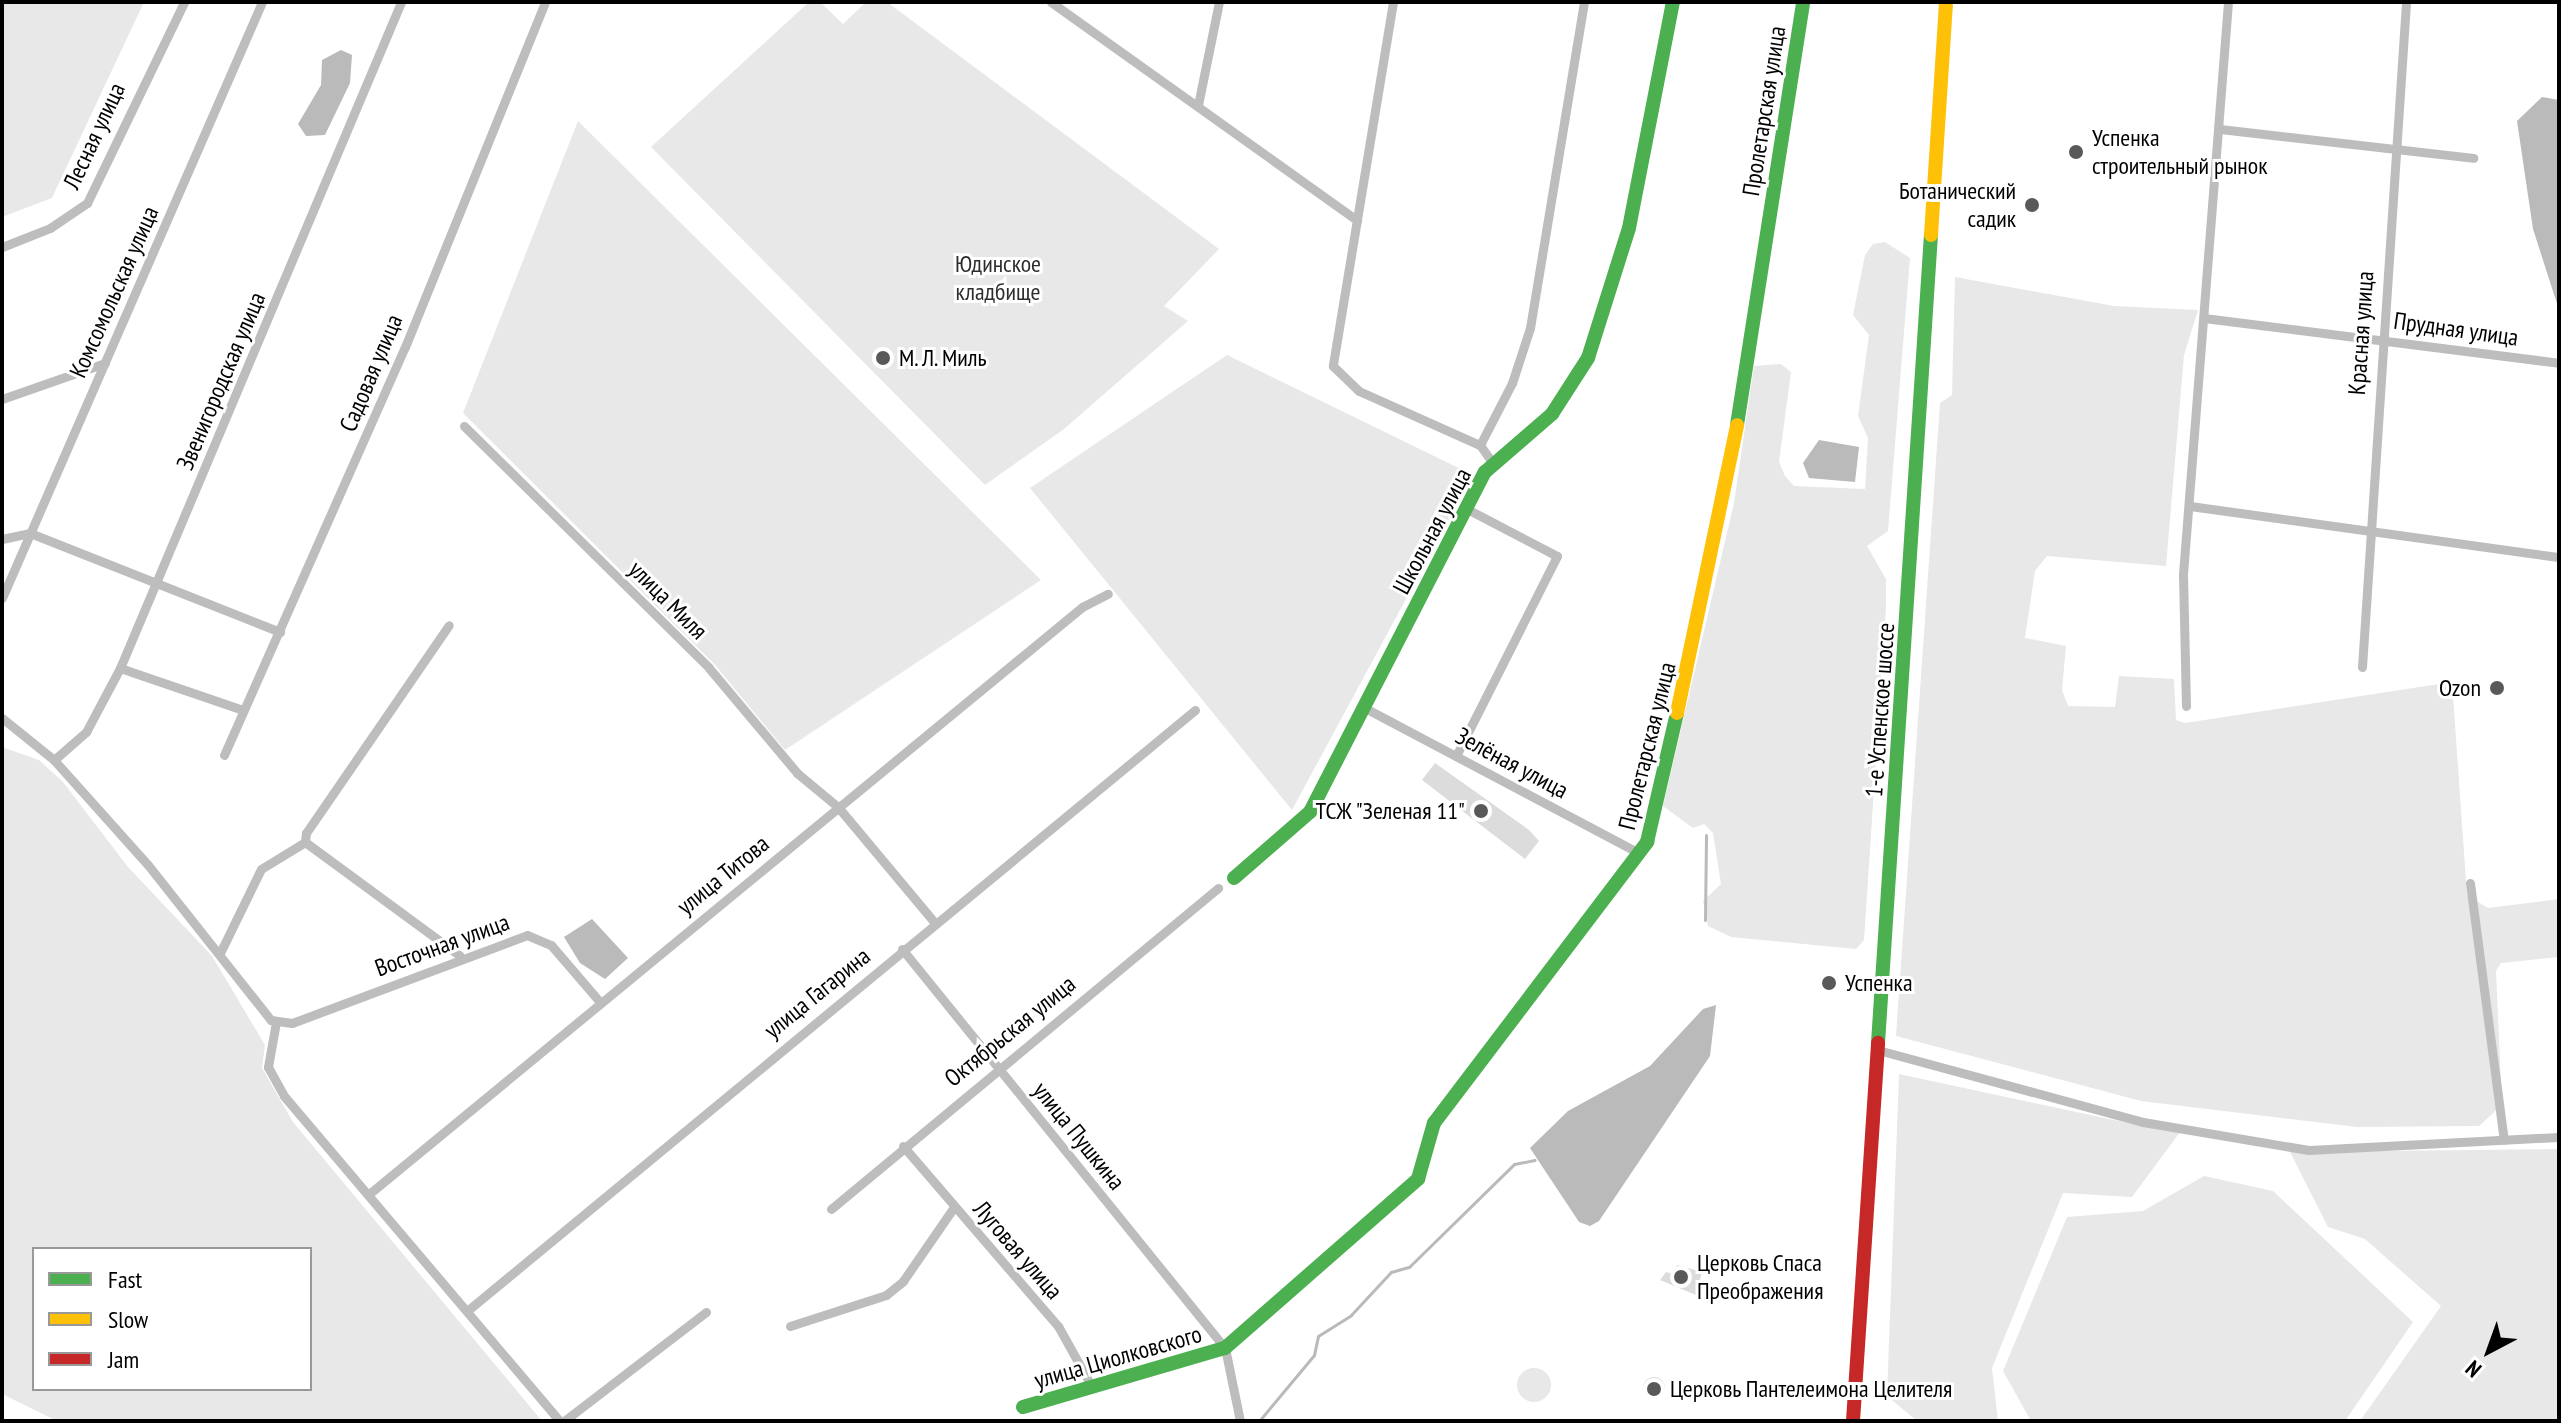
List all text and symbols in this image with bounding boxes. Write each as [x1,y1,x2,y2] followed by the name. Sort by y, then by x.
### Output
[1736,24,1792,198] street label: Пролетарская улица
[57,78,131,194] street label: Лесная улица
[2092,124,2267,180] place label: Успенка строительный рынок
[2067,143,2085,161] marker: Успенка строительный рынок
[1899,177,2016,233] place label: Ботанический садик
[2023,196,2041,214] marker: Ботанический садик
[63,202,165,382] street label: Комсомольская улица
[955,250,1041,306] park label: Юдинское кладбище
[2342,270,2380,396] street label: Красная улица
[171,288,271,474] street label: Звенигородская улица
[2392,306,2520,352] street label: Прудная улица
[333,310,409,436] street label: Садовая улица
[899,344,990,372] place label: М. Л. Миль
[874,349,892,367] marker: М. Л. Миль
[1387,463,1477,599] street label: Школьная улица
[623,555,713,645] street label: улица Миля
[1860,622,1900,798] street label: 1-е Успенское шоссе
[1612,659,1682,833] street label: Пролетарская улица
[2439,674,2481,702] place label: Ozon
[2488,679,2506,697] marker: Ozon
[1451,721,1573,805] street label: Зелёная улица
[1314,797,1465,825] place label: ТСЖ "Зеленая 11"
[1472,802,1490,820] marker: ТСЖ "Зеленая 11"
[671,829,775,921] street label: улица Титова
[371,907,513,983] street label: Восточная улица
[758,942,876,1044] street label: улица Гагарина
[939,969,1081,1093] street label: Октябрьская улица
[1845,969,1913,997] place label: Успенка
[1820,974,1838,992] marker: Успенка
[1027,1076,1131,1196] street label: улица Пушкина
[967,1195,1069,1305] street label: Луговая улица
[32,1247,312,1391] legend
[1697,1249,1823,1305] place label: Церковь Спаса Преображения
[108,1264,142,1295] text: Fast
[1672,1268,1690,1286] marker: Церковь Спаса Преображения
[108,1304,148,1335] text: Slow
[2449,1311,2529,1391] north arrow
[1031,1319,1205,1395] street label: улица Циолковского
[108,1344,139,1375] text: Jam
[2460,1355,2487,1384] text: N
[1670,1375,1953,1403] place label: Церковь Пантелеимона Целителя
[1645,1380,1663,1398] marker: Церковь Пантелеимона Целителя

